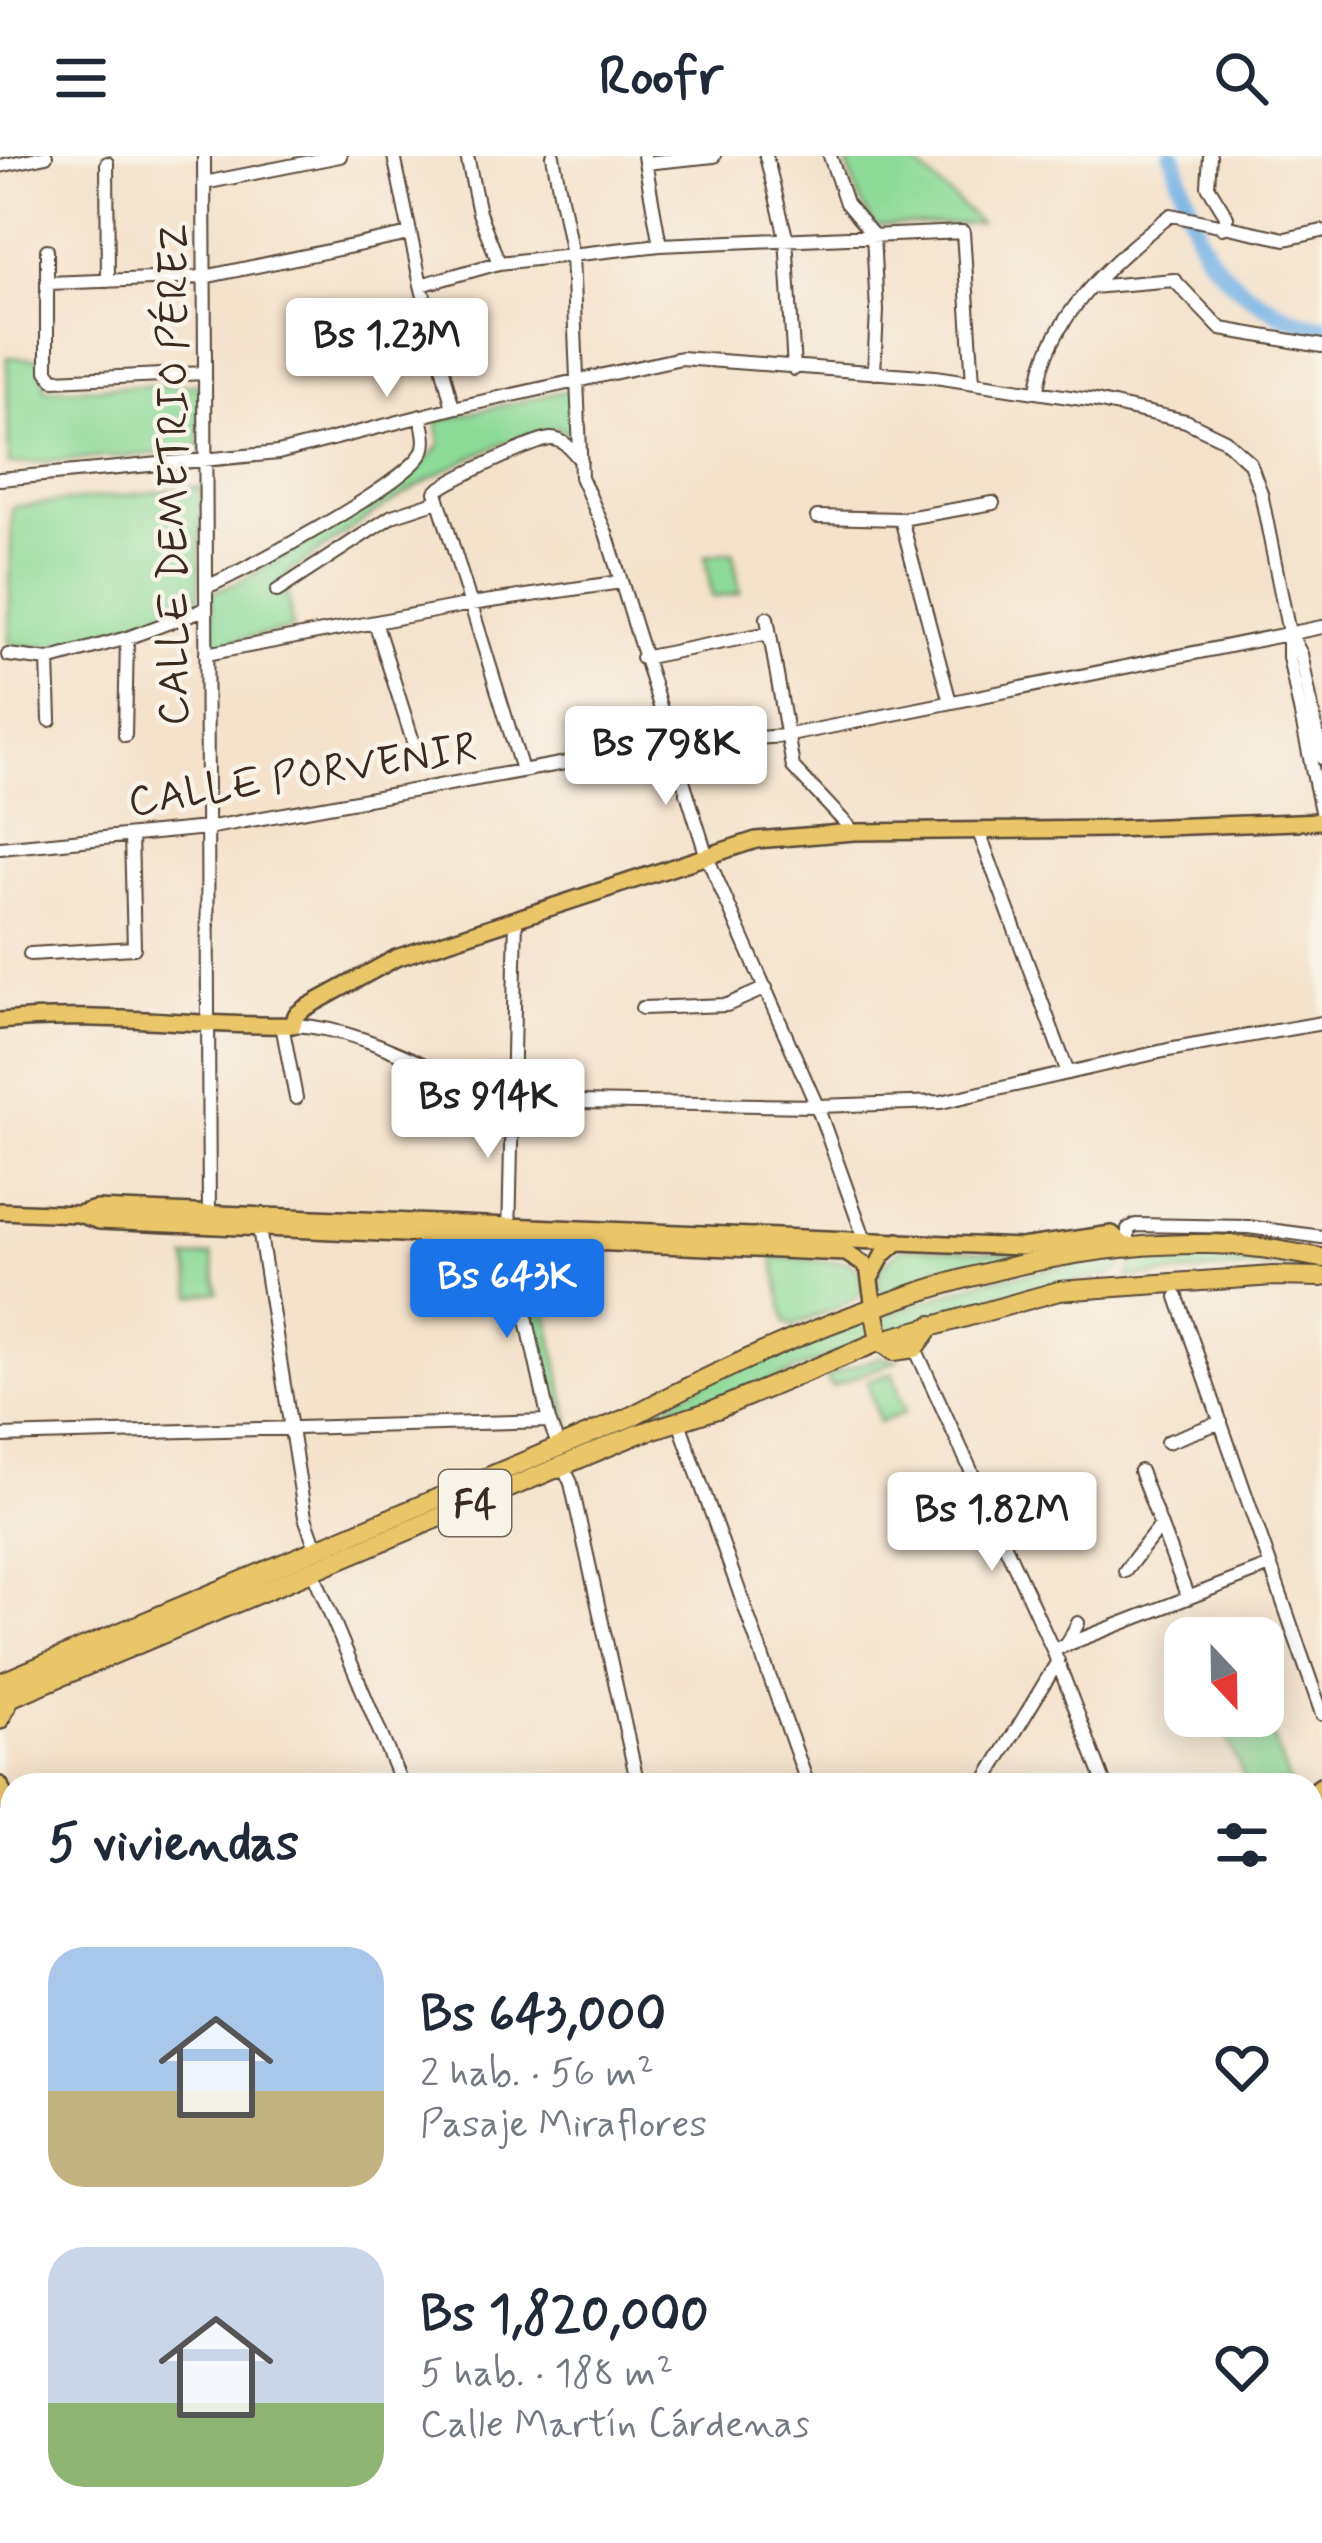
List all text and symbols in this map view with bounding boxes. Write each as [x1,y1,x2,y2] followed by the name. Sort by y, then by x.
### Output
[599,43,723,114] text: Roofr
[48,45,114,111] icon: menu
[1208,45,1274,111] icon: search
[147,224,203,726] street label: CALLE DEMETRIO PÉREZ
[263,298,511,400] pin: Bs 1.23M
[313,311,461,362] text: Bs 1.23M
[555,706,777,808] pin: Bs 798K
[592,719,740,770] text: Bs 798K
[124,722,481,831] street label: CALLE PORVENIR
[377,1059,599,1161] pin: Bs 914K
[418,1072,558,1123] text: Bs 914K
[396,1239,618,1341] pin: Bs 643K
[437,1252,577,1303] text: Bs 643K
[439,1470,511,1536] road number: F4
[868,1472,1116,1574] pin: Bs 1.82M
[915,1485,1070,1536] text: Bs 1.82M
[1164,1617,1284,1737] north arrow
[1164,1617,1284,1737] map controls
[48,1812,299,1878] text: 5 viviendas
[1209,1812,1275,1878] icon: filters
[420,1983,666,2049] text: Bs 643,000
[144,1995,288,2139] icon: home
[1209,2034,1275,2100] icon: heart
[420,2049,654,2100] text: 2 hab. · 56 m²
[420,2100,707,2151] text: Pasaje Miraflores
[420,2283,709,2349] text: Bs 1,820,000
[144,2295,288,2439] icon: home
[1209,2334,1275,2400] icon: heart
[420,2349,673,2400] text: 5 hab. · 188 m²
[420,2400,810,2451] text: Calle Martín Cárdenas

